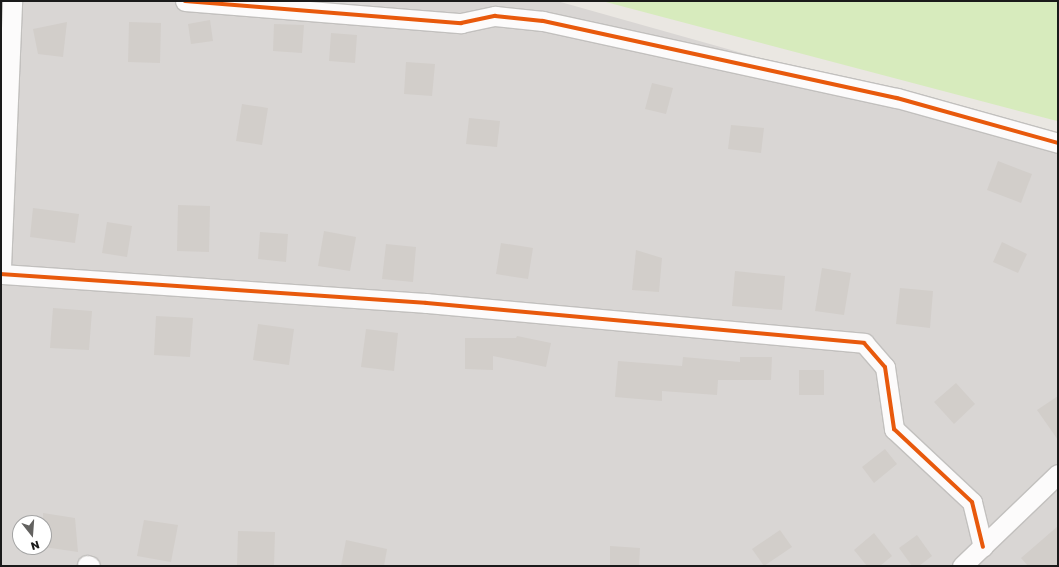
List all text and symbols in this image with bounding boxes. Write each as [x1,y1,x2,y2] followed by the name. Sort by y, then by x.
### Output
[12,515,52,555] north arrow
[29,539,41,553] text: N

